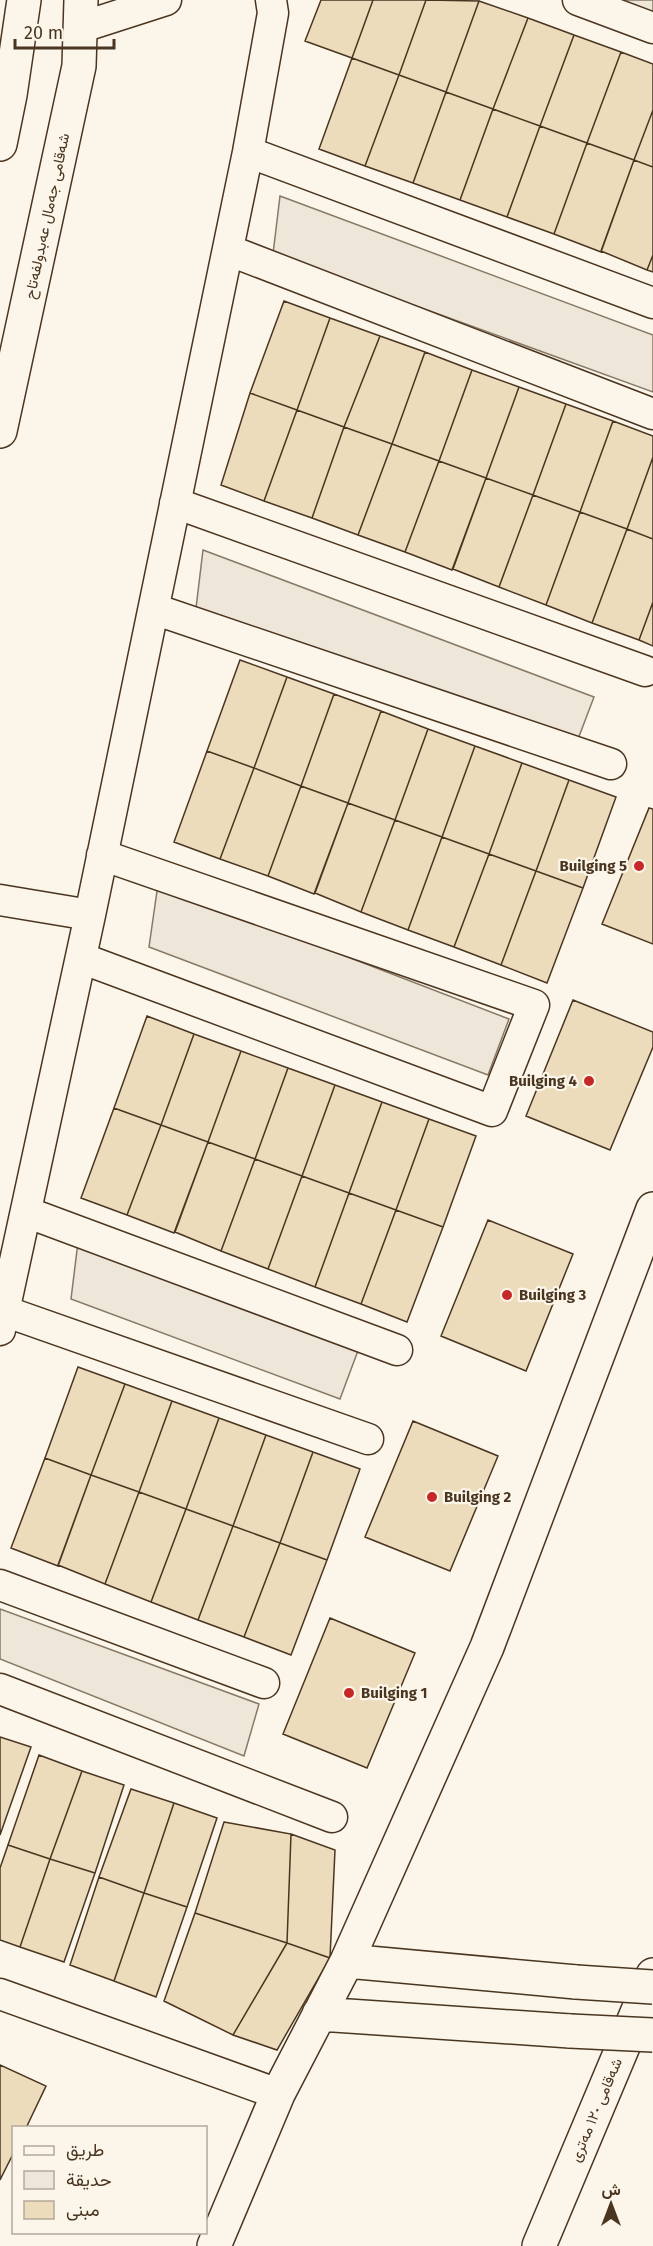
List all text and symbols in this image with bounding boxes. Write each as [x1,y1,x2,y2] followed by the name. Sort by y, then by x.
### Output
[15,12,114,50] scale bar
[24,22,63,44] text: 20 m
[21,131,75,301] street label: شەقامی جەمال عەبدولفەتاح
[559,857,627,875] place label: Builging 5
[632,859,646,873] marker: Builging 5
[509,1072,578,1090] place label: Builging 4
[582,1074,596,1088] marker: Builging 4
[519,1286,586,1304] place label: Builging 3
[500,1288,514,1302] marker: Builging 3
[444,1488,511,1506] place label: Builging 2
[425,1490,439,1504] marker: Builging 2
[361,1684,427,1702] place label: Builging 1
[342,1686,356,1700] marker: Builging 1
[566,2055,627,2165] street label: شەقامی ١٢٠ مەتری
[12,2126,207,2234] legend
[66,2139,104,2161] text: طريق
[66,2169,112,2191] text: حديقة
[581,2174,641,2234] north arrow
[601,2180,621,2199] text: ش
[66,2199,100,2221] text: مبنى

